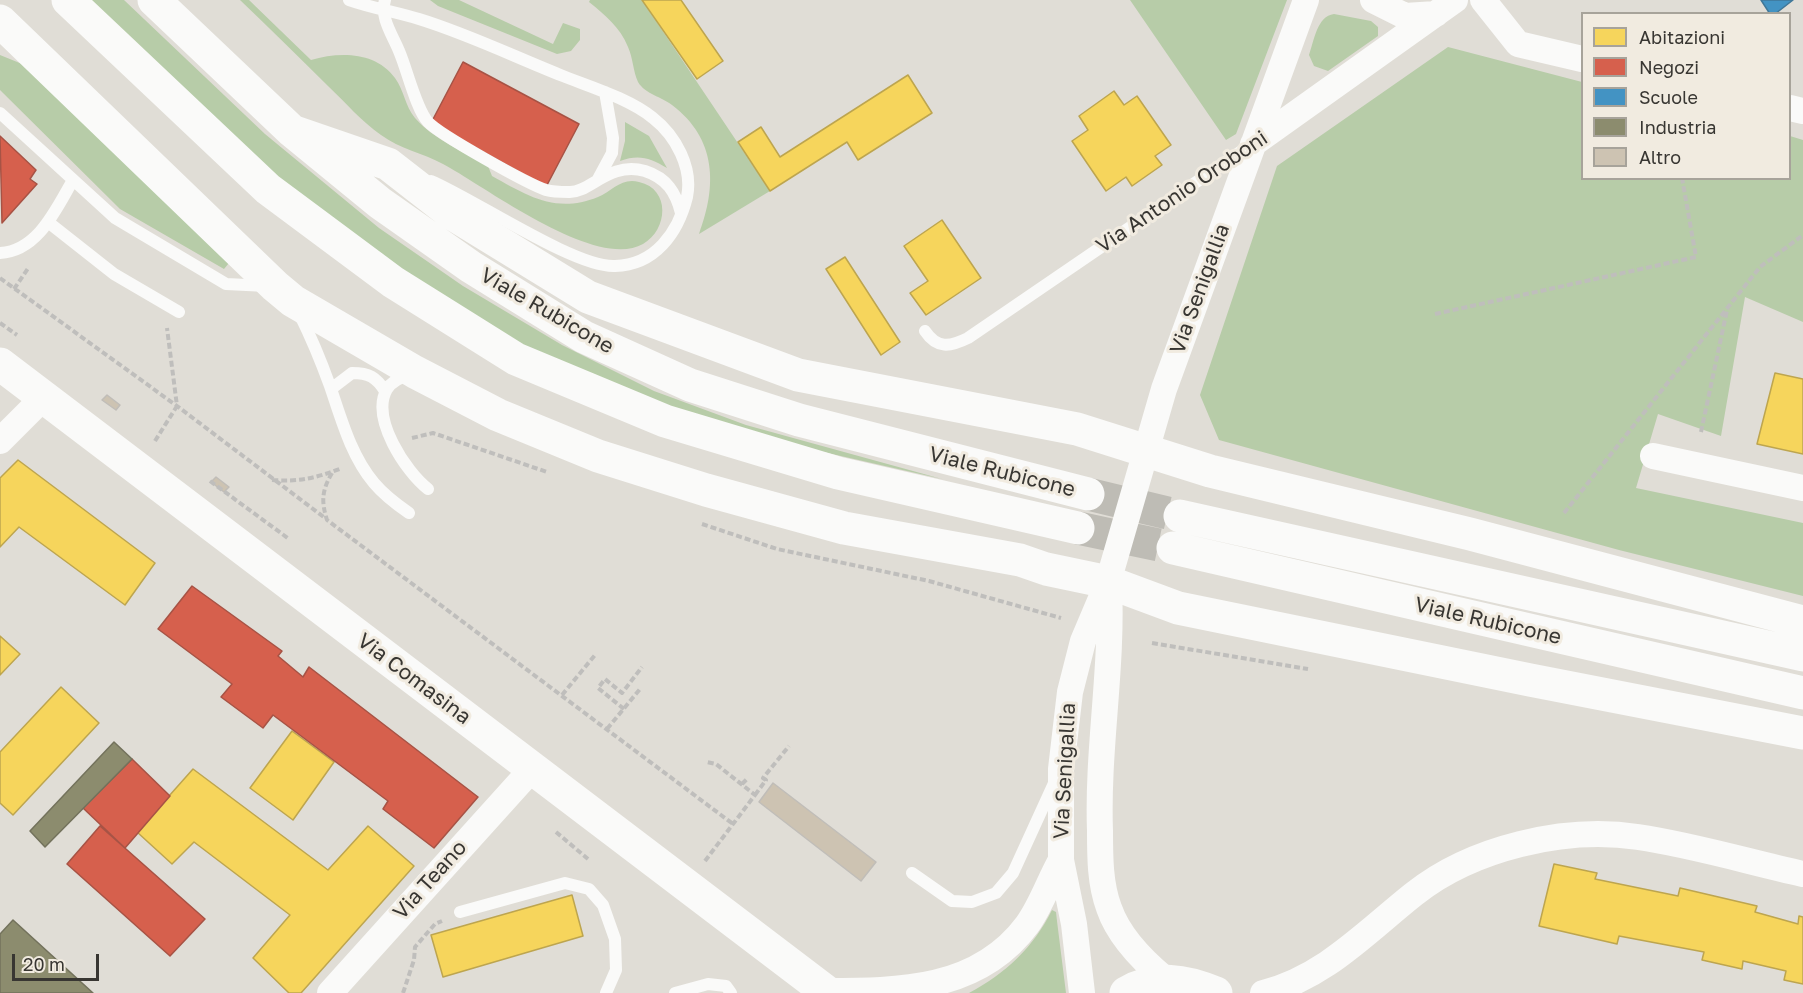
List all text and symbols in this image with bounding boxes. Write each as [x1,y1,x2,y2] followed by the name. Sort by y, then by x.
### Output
[1581,12,1791,180] legend
[1639,26,1725,48] text: Abitazioni
[1639,56,1699,78] text: Negozi
[1639,86,1698,108] text: Scuole
[1639,116,1716,138] text: Industria
[1092,125,1272,259] street label: Via Antonio Oroboni
[1639,146,1681,168] text: Altro
[1165,220,1235,358] street label: Via Senigallia
[476,263,618,359] street label: Viale Rubicone
[926,442,1078,502] street label: Viale Rubicone
[1412,592,1564,650] street label: Viale Rubicone
[352,628,476,730] street label: Via Comasina
[1049,702,1081,840] street label: Via Senigallia
[388,835,472,925] street label: Via Teano
[15,942,102,980] scale bar
[23,953,65,975] text: 20 m

